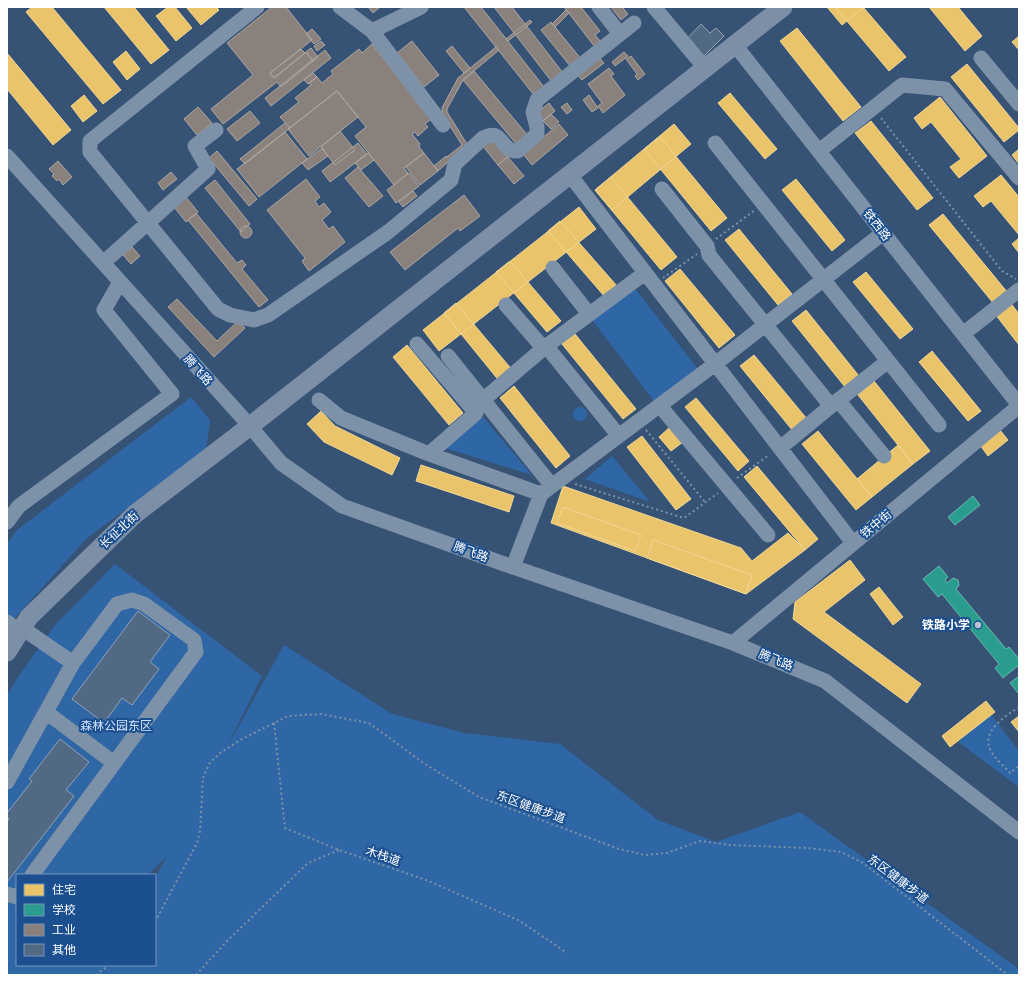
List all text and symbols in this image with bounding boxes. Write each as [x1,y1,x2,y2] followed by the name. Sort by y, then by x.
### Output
[860,205,895,244] street label: 铁西路
[180,351,217,389] street label: 腾飞路
[856,506,895,542] street label: 铁中街
[95,507,142,552] street label: 长征北街
[451,537,491,566] street label: 腾飞路
[922,616,970,633] place label: 铁路小学
[973,620,983,630] marker: 铁路小学
[756,645,796,674] street label: 腾飞路
[80,717,152,734] park label: 森林公园东区
[494,786,568,827] street label: 东区健康步道
[363,842,403,869] street label: 木栈道
[864,850,932,907] street label: 东区健康步道
[16,874,156,966] legend
[52,881,76,898] text: 住宅
[52,901,76,918] text: 学校
[52,921,76,938] text: 工业
[52,941,76,958] text: 其他

